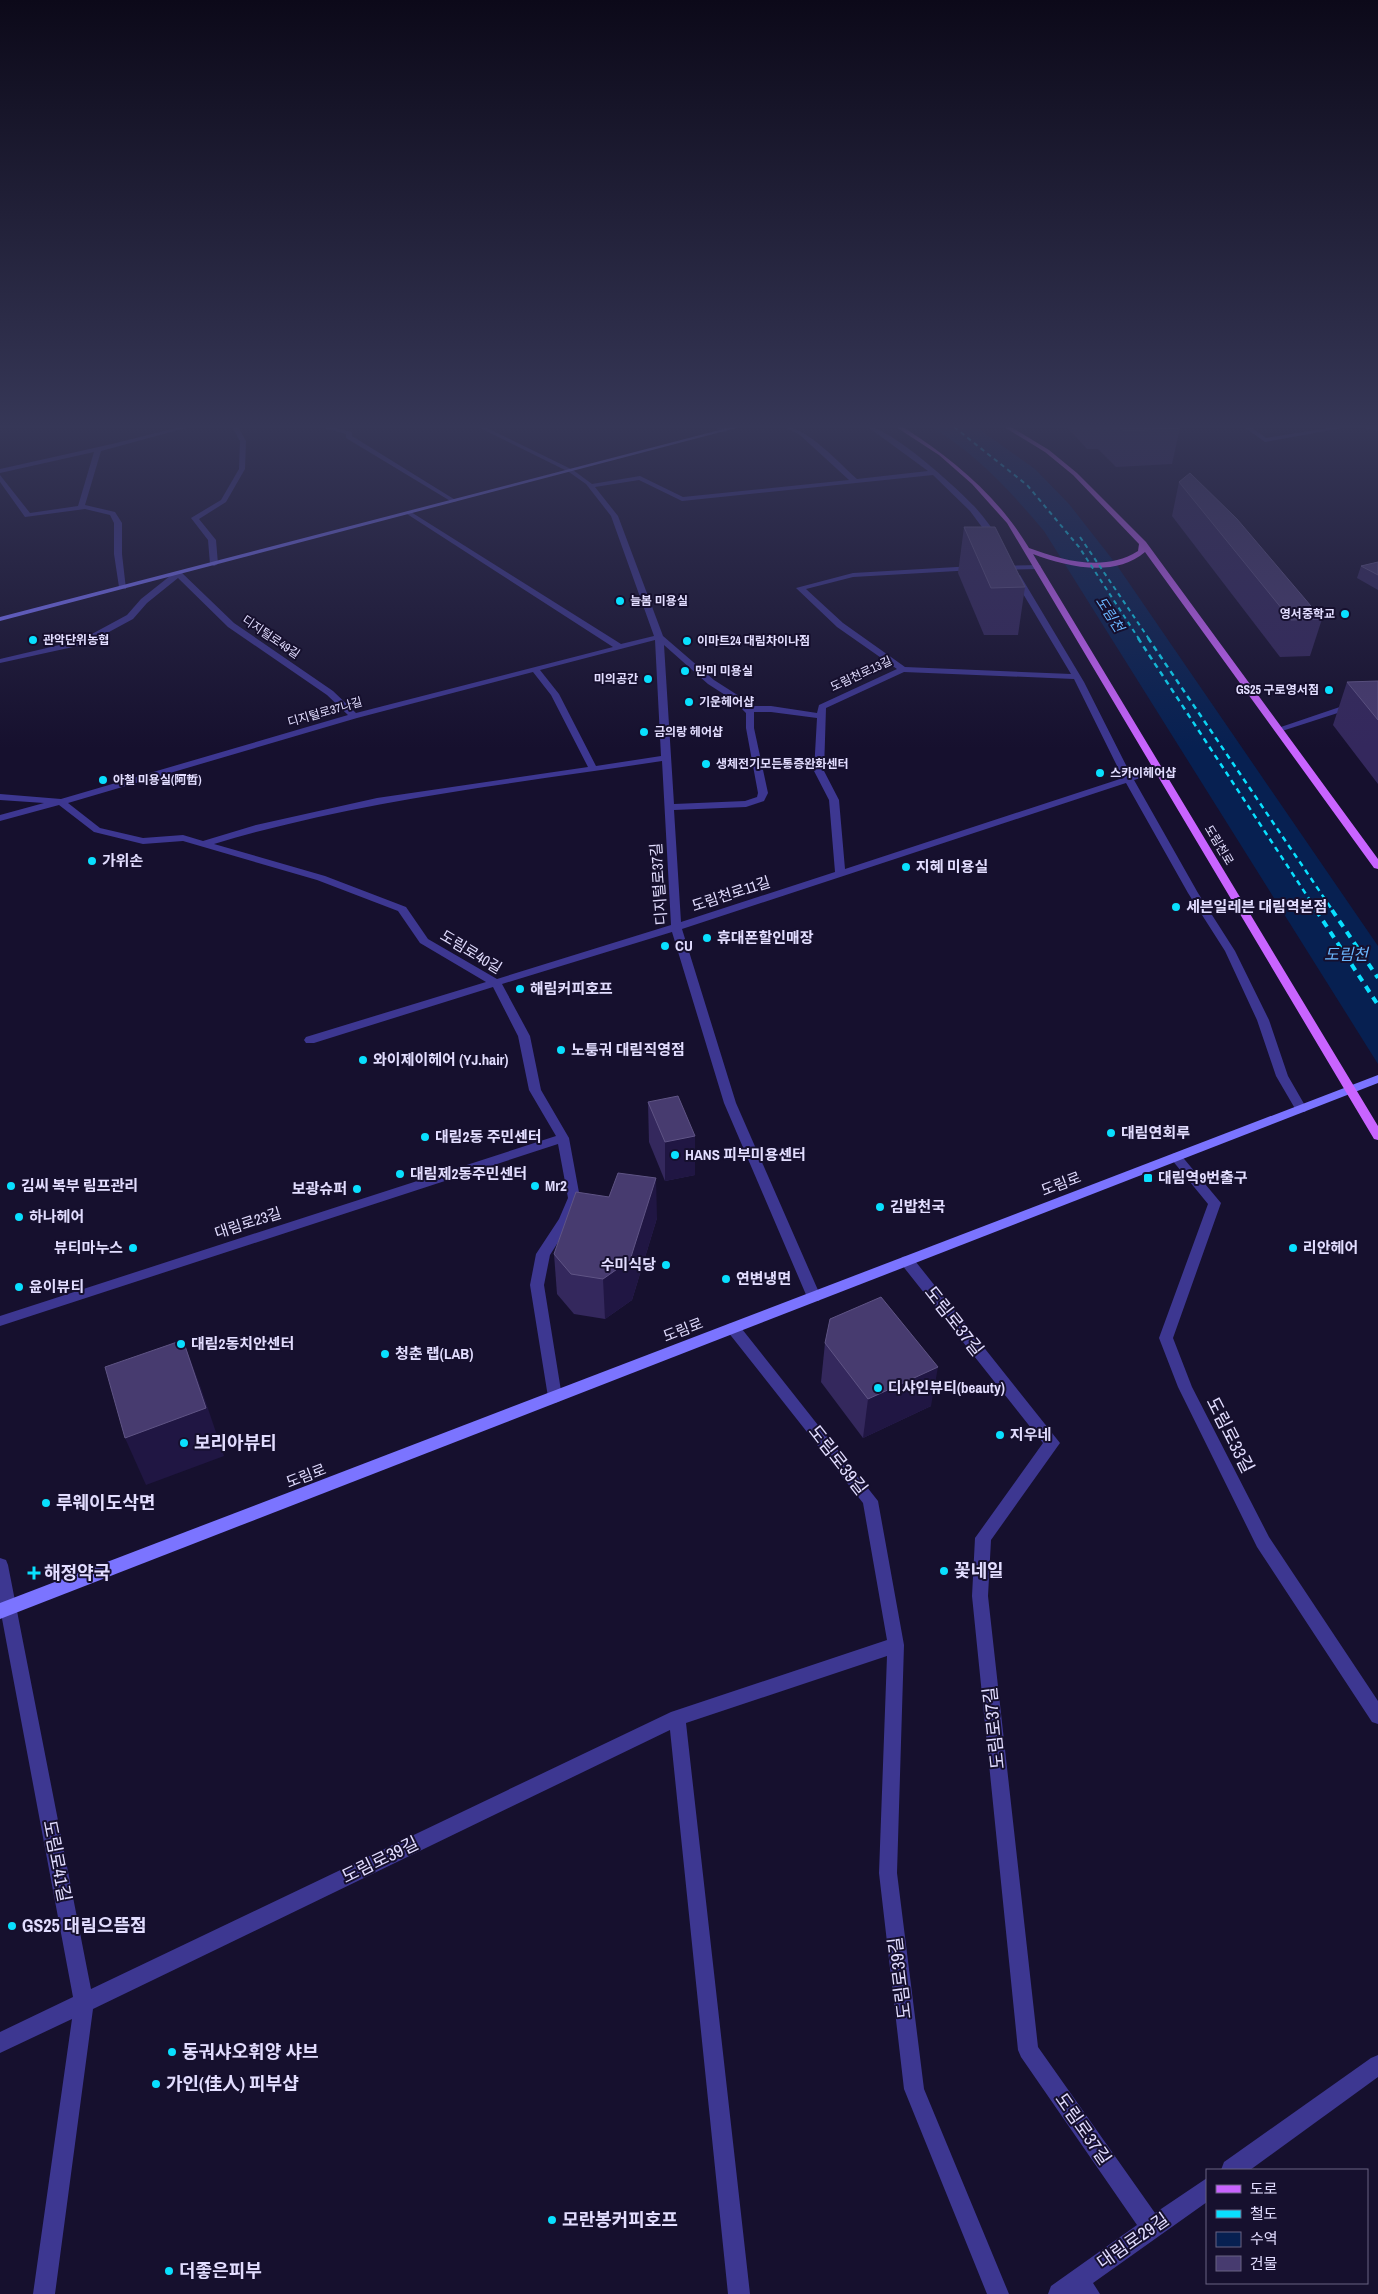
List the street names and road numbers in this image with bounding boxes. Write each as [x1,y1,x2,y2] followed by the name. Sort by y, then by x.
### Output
[239,612,303,662] street label: 디지털로49길
[828,653,894,695] street label: 도림천로13길
[286,694,364,730] street label: 디지털로37나길
[1201,822,1237,868] street label: 도림천로
[645,842,672,926] street label: 디지털로37길
[689,871,773,916] street label: 도림천로11길
[436,925,506,978] street label: 도림로40길
[1038,1166,1084,1201] street label: 도림로
[212,1202,284,1243] street label: 대림로23길
[919,1280,990,1361] street label: 도림로37길
[660,1312,706,1347] street label: 도림로
[1201,1392,1260,1477] street label: 도림로33길
[803,1419,874,1500] street label: 도림로39길
[283,1458,329,1493] street label: 도림로
[977,1686,1010,1770] street label: 도림로37길
[37,1818,78,1904] street label: 도림로41길
[337,1830,422,1889] street label: 도림로39길
[882,1936,917,2021] street label: 도림로39길
[1049,2088,1117,2170] street label: 도림로37길
[1092,2207,1174,2275] street label: 대림로29길

